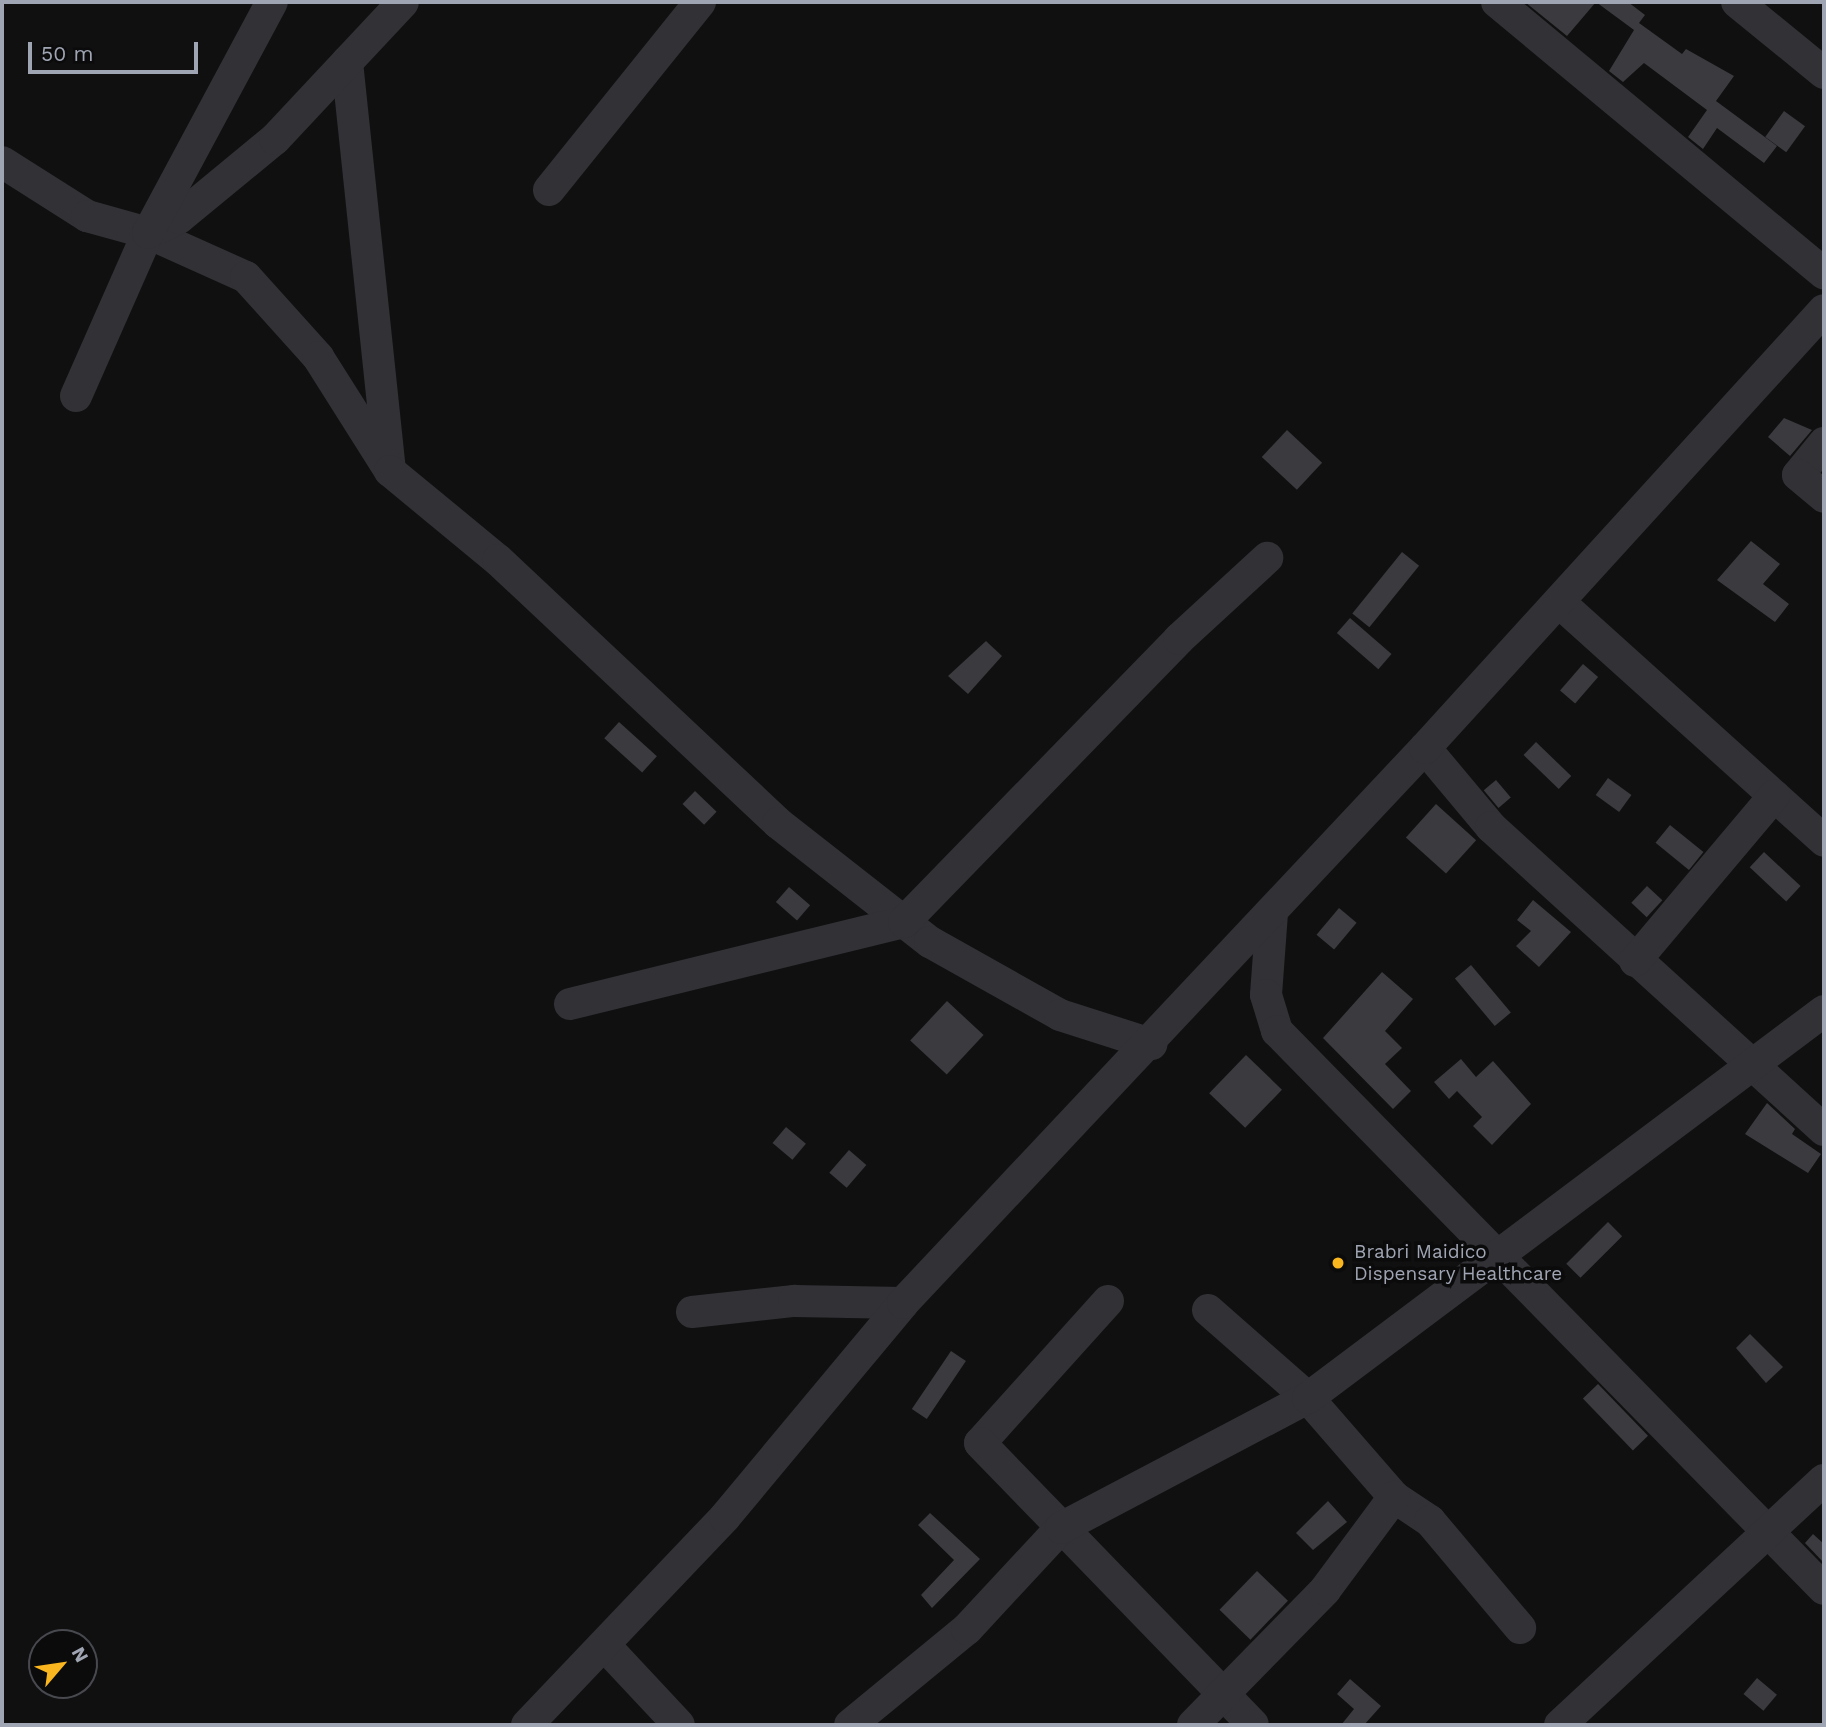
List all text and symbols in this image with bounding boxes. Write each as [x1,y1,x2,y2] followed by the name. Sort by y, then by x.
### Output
[32,28,201,72] scale bar
[41,41,93,66] text: 50 m
[1354,1241,1563,1285] place label: Brabri Maidico Dispensary Healthcare
[1328,1253,1348,1273] marker: Brabri Maidico Dispensary Healthcare
[28,1629,98,1699] north arrow
[67,1643,94,1666] text: N

